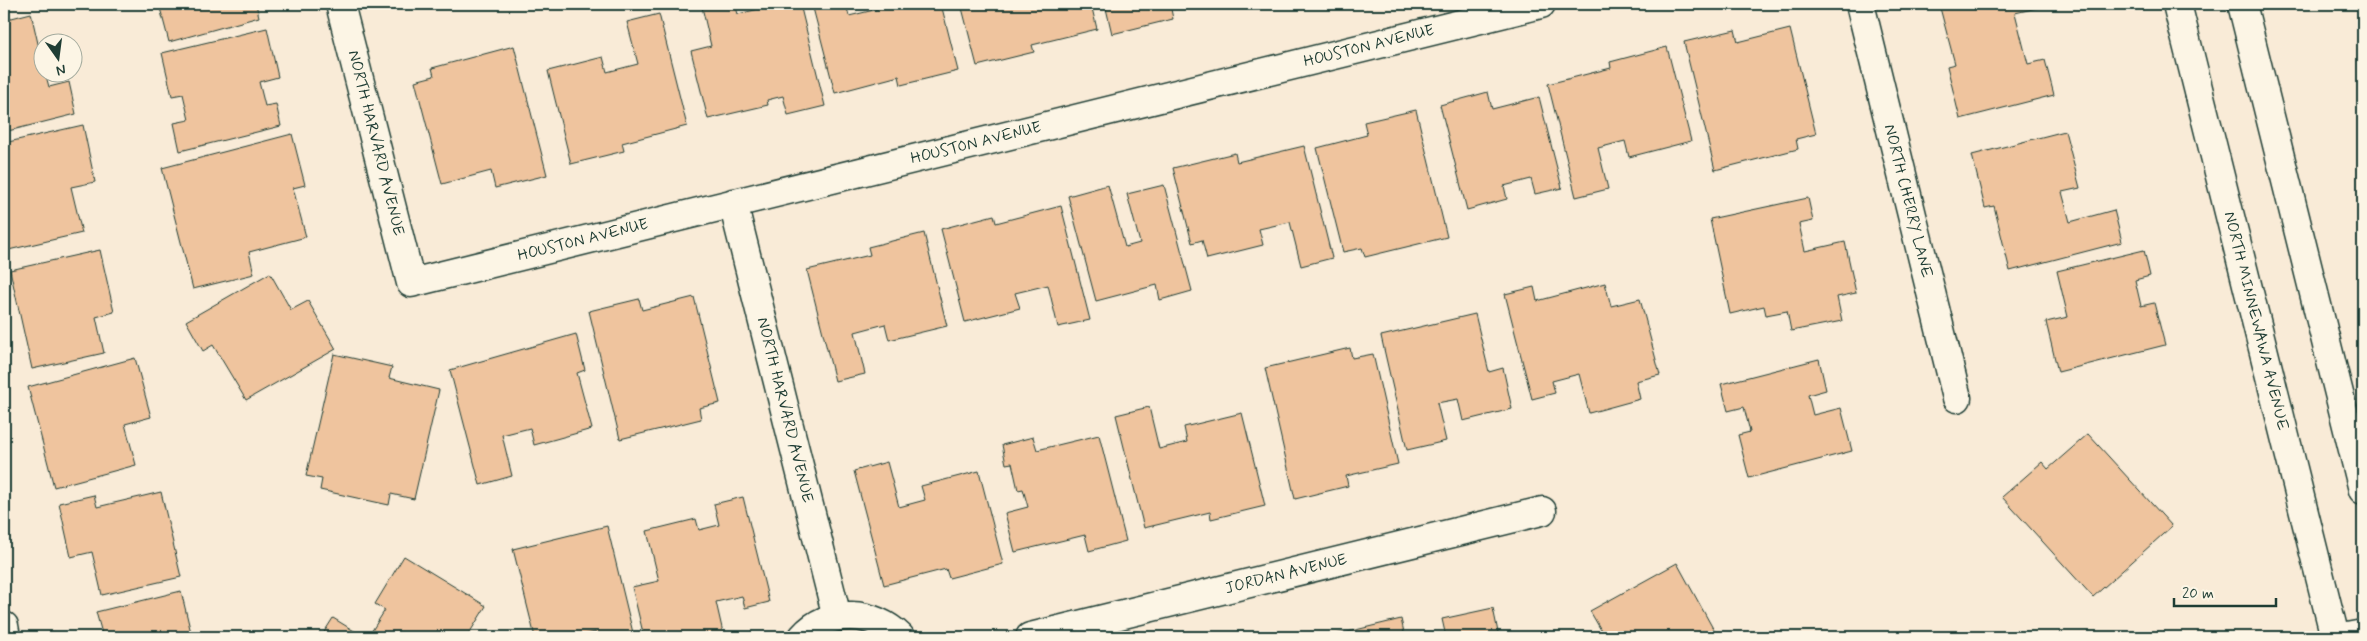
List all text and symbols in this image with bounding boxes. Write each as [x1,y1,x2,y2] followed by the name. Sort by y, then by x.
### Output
[1301,20,1437,72] street label: HOUSTON AVENUE
[32,32,82,82] north arrow
[343,48,409,238] street label: NORTH HARVARD AVENUE
[54,60,68,80] text: N
[908,117,1044,169] street label: HOUSTON AVENUE
[1879,122,1937,280] street label: NORTH CHERRY LANE
[2219,209,2293,433] street label: NORTH MINNEWAWA AVENUE
[515,214,651,266] street label: HOUSTON AVENUE
[752,315,818,505] street label: NORTH HARVARD AVENUE
[1223,549,1349,599] street label: JORDAN AVENUE
[2174,576,2277,608] scale bar
[2182,584,2214,604] text: 20 m

